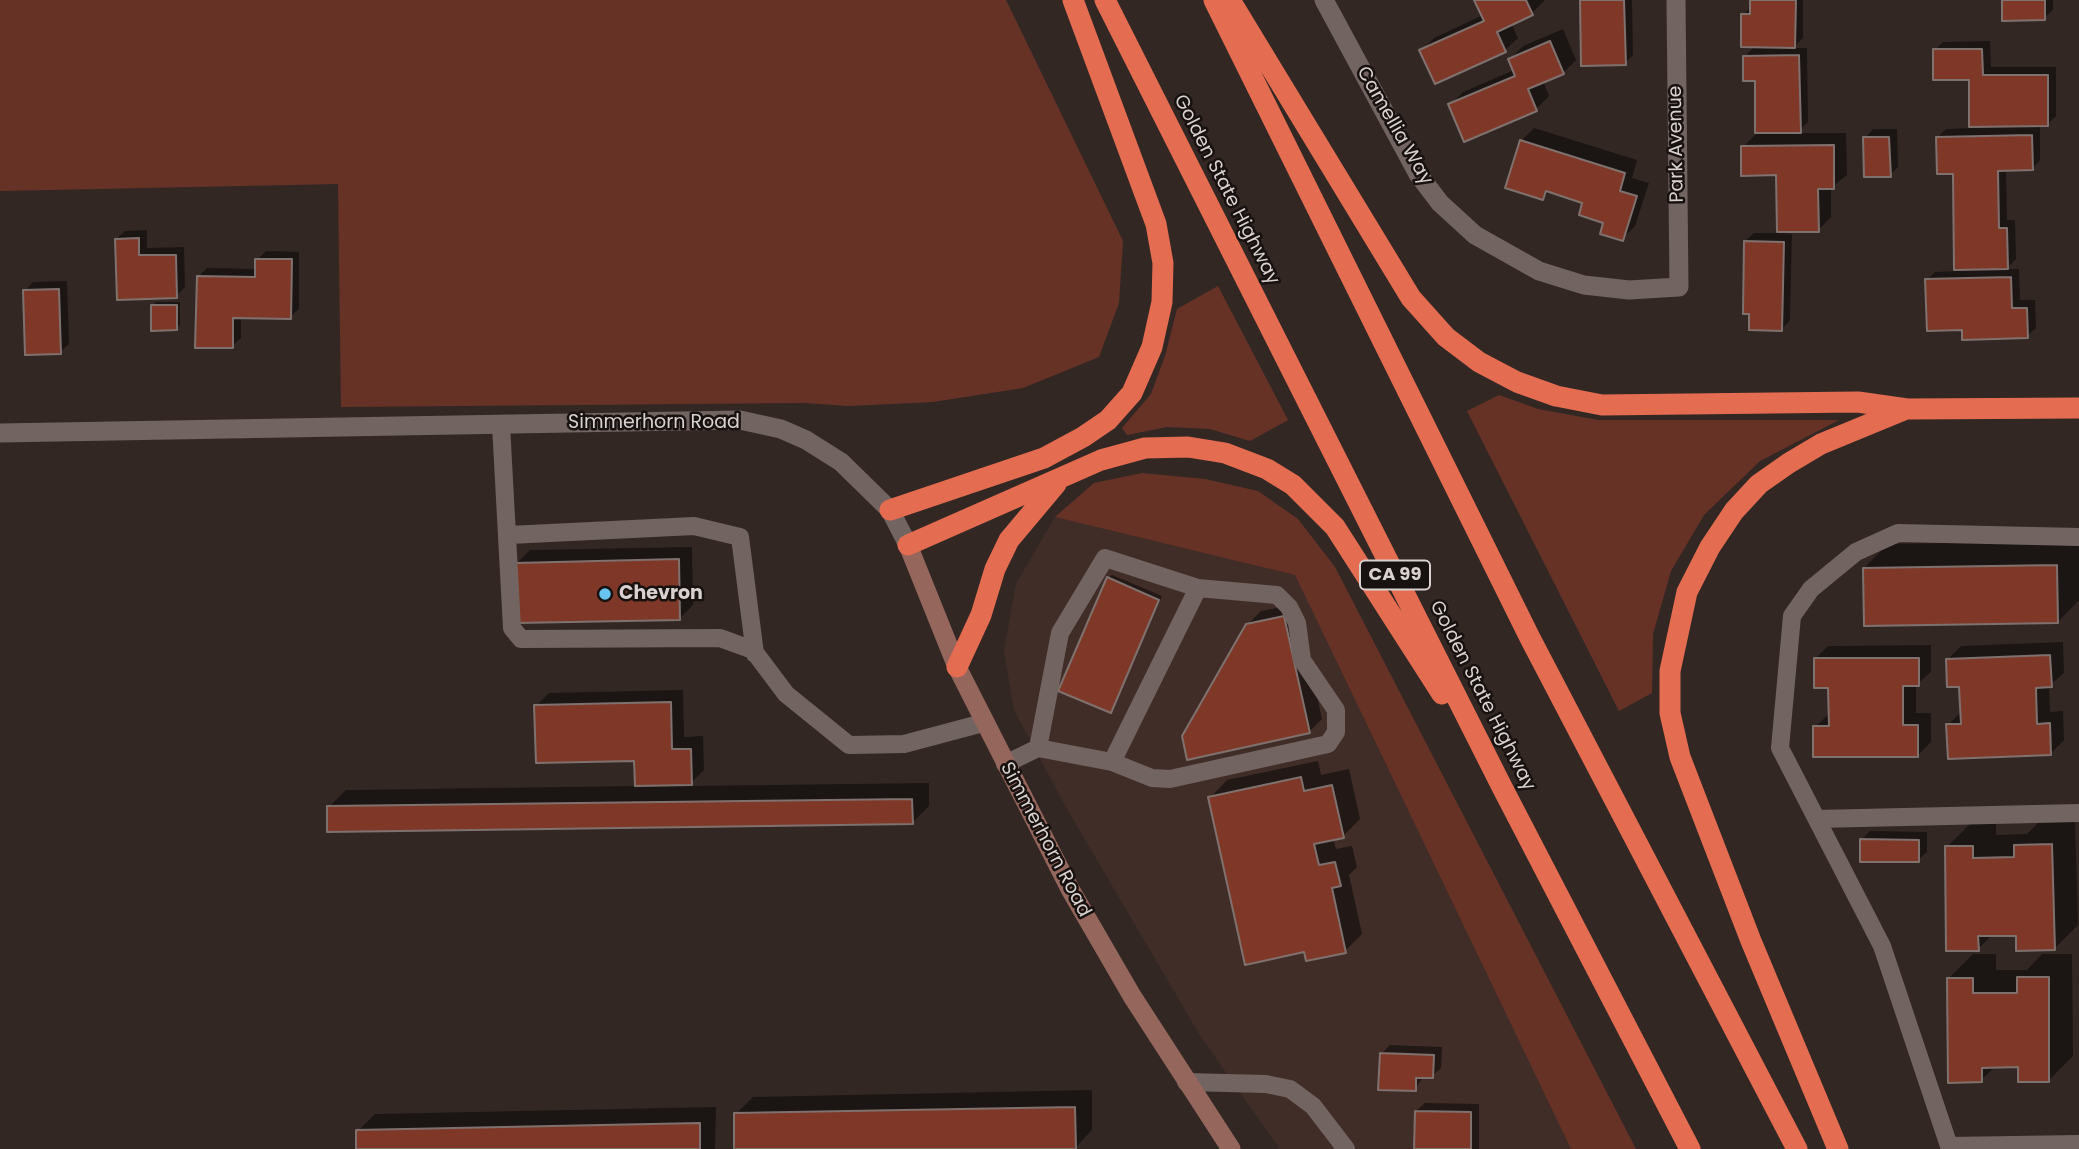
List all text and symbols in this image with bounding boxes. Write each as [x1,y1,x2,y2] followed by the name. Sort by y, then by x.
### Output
[1351,63,1437,189] street label: Camellia Way
[1665,85,1689,203] street label: Park Avenue
[1168,91,1284,289] street label: Golden State Highway
[568,412,740,434] street label: Simmerhorn Road
[1360,560,1430,590] road number: CA 99
[619,583,703,605] place label: Chevron
[597,586,613,602] marker: Chevron
[1424,597,1540,795] street label: Golden State Highway
[995,759,1095,921] street label: Simmerhorn Road

